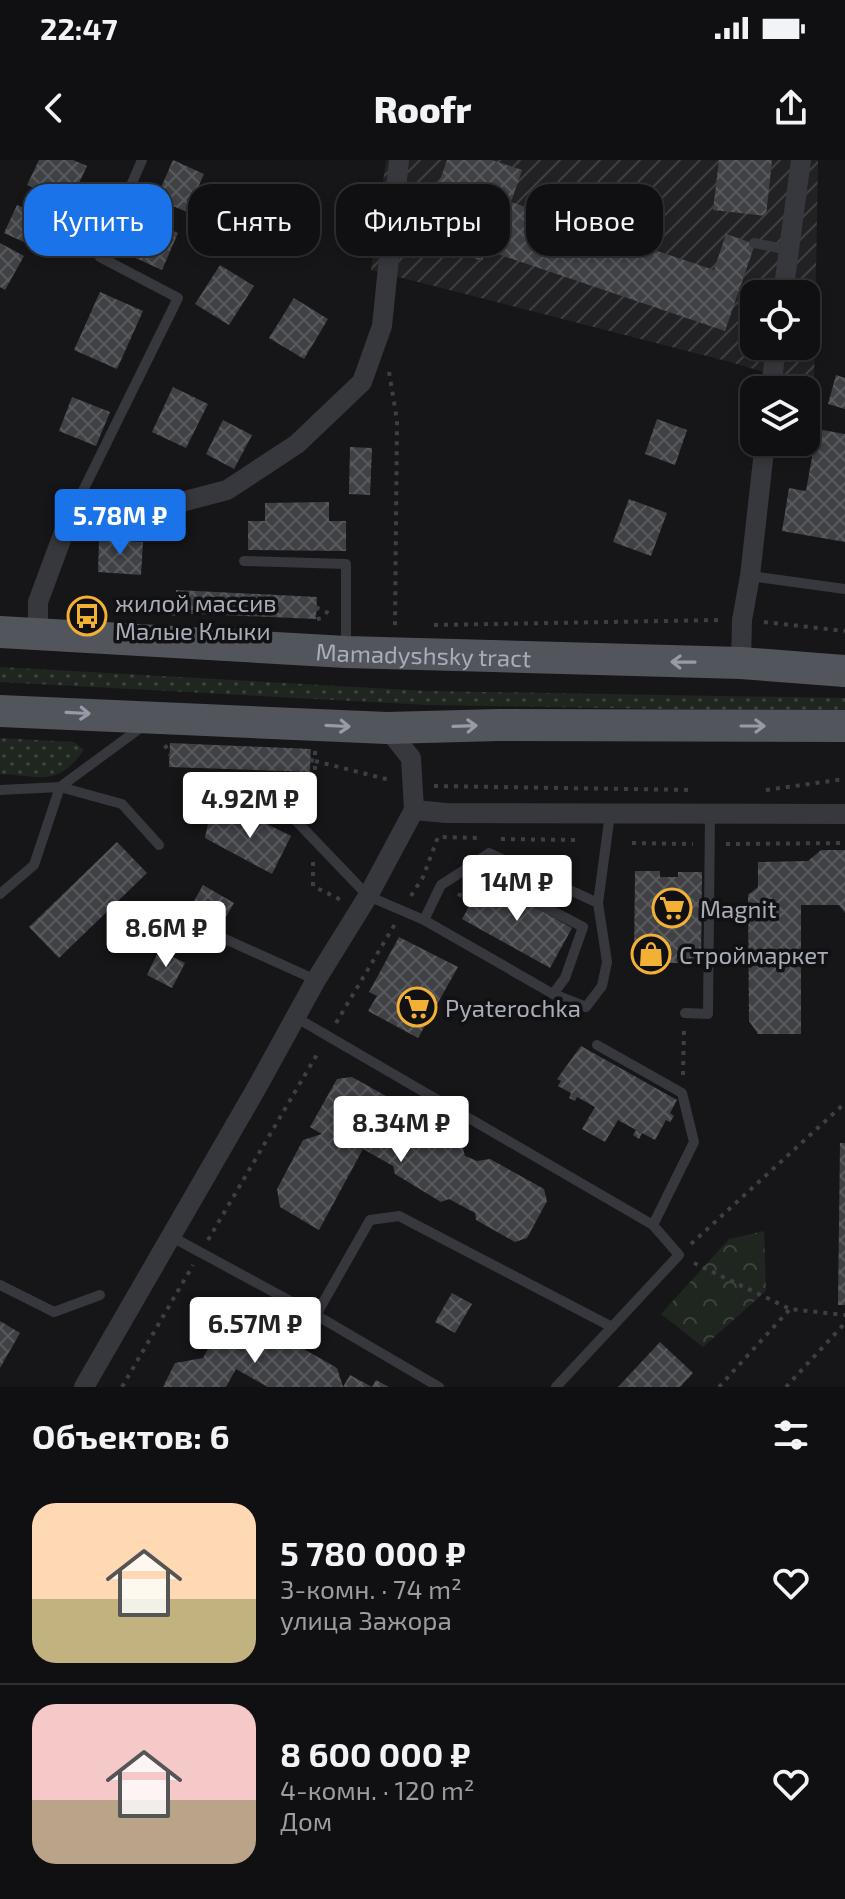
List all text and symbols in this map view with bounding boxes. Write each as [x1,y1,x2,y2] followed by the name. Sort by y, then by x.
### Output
[40,10,118,46] text: 22:47
[32,86,76,130] icon: back
[769,86,813,130] icon: share
[374,87,471,130] text: Roofr
[24,184,172,256] chip: Купить
[188,184,320,256] chip: Снять
[336,184,510,256] chip: Фильтры
[526,184,663,256] chip: Новое
[740,280,820,456] map controls
[740,280,820,360] button: locate
[740,376,820,456] button: layers
[46,489,194,557] pin: 5.78M ₽
[73,499,167,530] text: 5.78M ₽
[115,588,277,645] place label: жилой массив Малые Клыки
[66,595,108,637] bus stop icon: жилой массив Малые Клыки
[315,636,531,672] street label: Mamadyshsky tract
[670,654,697,670] one-way arrow
[64,706,91,721] one-way arrow
[451,718,478,734] one-way arrow
[739,718,766,734] one-way arrow
[324,719,351,734] one-way arrow
[176,772,324,840] pin: 4.92M ₽
[201,782,299,813] text: 4.92M ₽
[461,855,573,923] pin: 14M ₽
[481,865,553,896] text: 14M ₽
[651,887,693,929] supermarket icon: Magnit
[700,894,777,923] place label: Magnit
[101,901,231,969] pin: 8.6M ₽
[125,911,207,942] text: 8.6M ₽
[630,933,672,975] shop icon: Строймаркет
[679,940,829,969] place label: Строймаркет
[396,986,438,1028] supermarket icon: Pyaterochka
[445,993,581,1022] place label: Pyaterochka
[327,1096,475,1164] pin: 8.34M ₽
[352,1106,450,1137] text: 8.34M ₽
[181,1297,329,1365] pin: 6.57M ₽
[208,1307,302,1338] text: 6.57M ₽
[769,1413,813,1457] icon: filters
[32,1415,230,1456] text: Объектов: 6
[280,1532,466,1573] text: 5 780 000 ₽
[96,1535,192,1631] icon: home
[769,1561,813,1605] icon: heart
[280,1573,462,1604] text: 3-комн. · 74 m²
[280,1604,452,1635] text: улица Зажора
[280,1733,471,1774] text: 8 600 000 ₽
[96,1736,192,1832] icon: home
[769,1762,813,1806] icon: heart
[280,1774,475,1805] text: 4-комн. · 120 m²
[280,1805,332,1836] text: Дом

